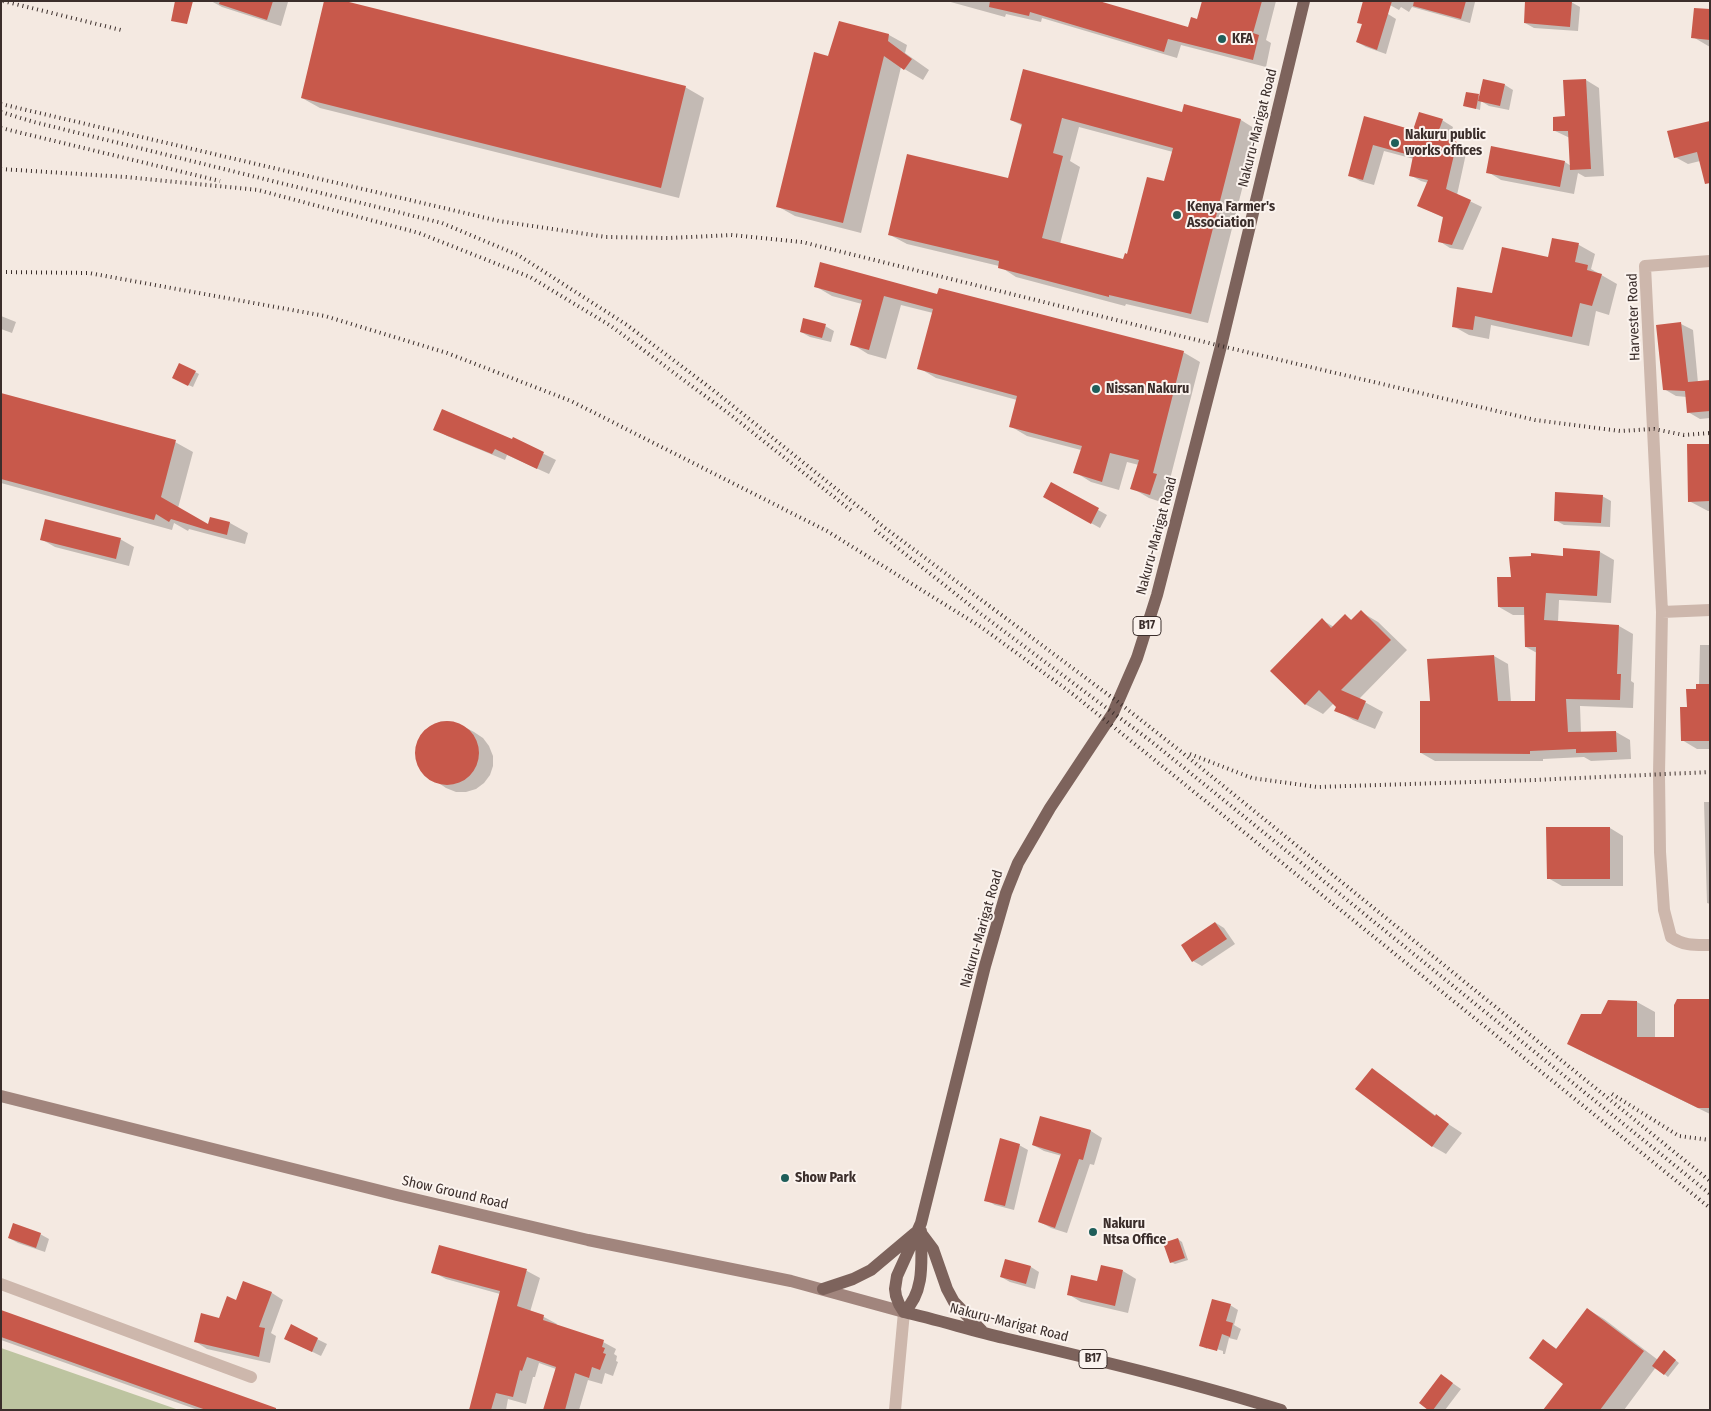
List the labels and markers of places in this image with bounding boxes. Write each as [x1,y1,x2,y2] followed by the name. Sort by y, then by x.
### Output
[1232,31,1253,47] place label: KFA
[1216,33,1228,45] marker: KFA
[1405,127,1486,160] place label: Nakuru public works offices
[1389,137,1401,149] marker: Nakuru public works offices
[1187,199,1275,232] place label: Kenya Farmer's Association
[1171,209,1183,221] marker: Kenya Farmer's Association
[1106,381,1189,397] place label: Nissan Nakuru
[1090,383,1102,395] marker: Nissan Nakuru
[795,1170,856,1186] place label: Show Park
[779,1172,791,1184] marker: Show Park
[1103,1216,1166,1248] place label: Nakuru Ntsa Office
[1087,1226,1099,1238] marker: Nakuru Ntsa Office

